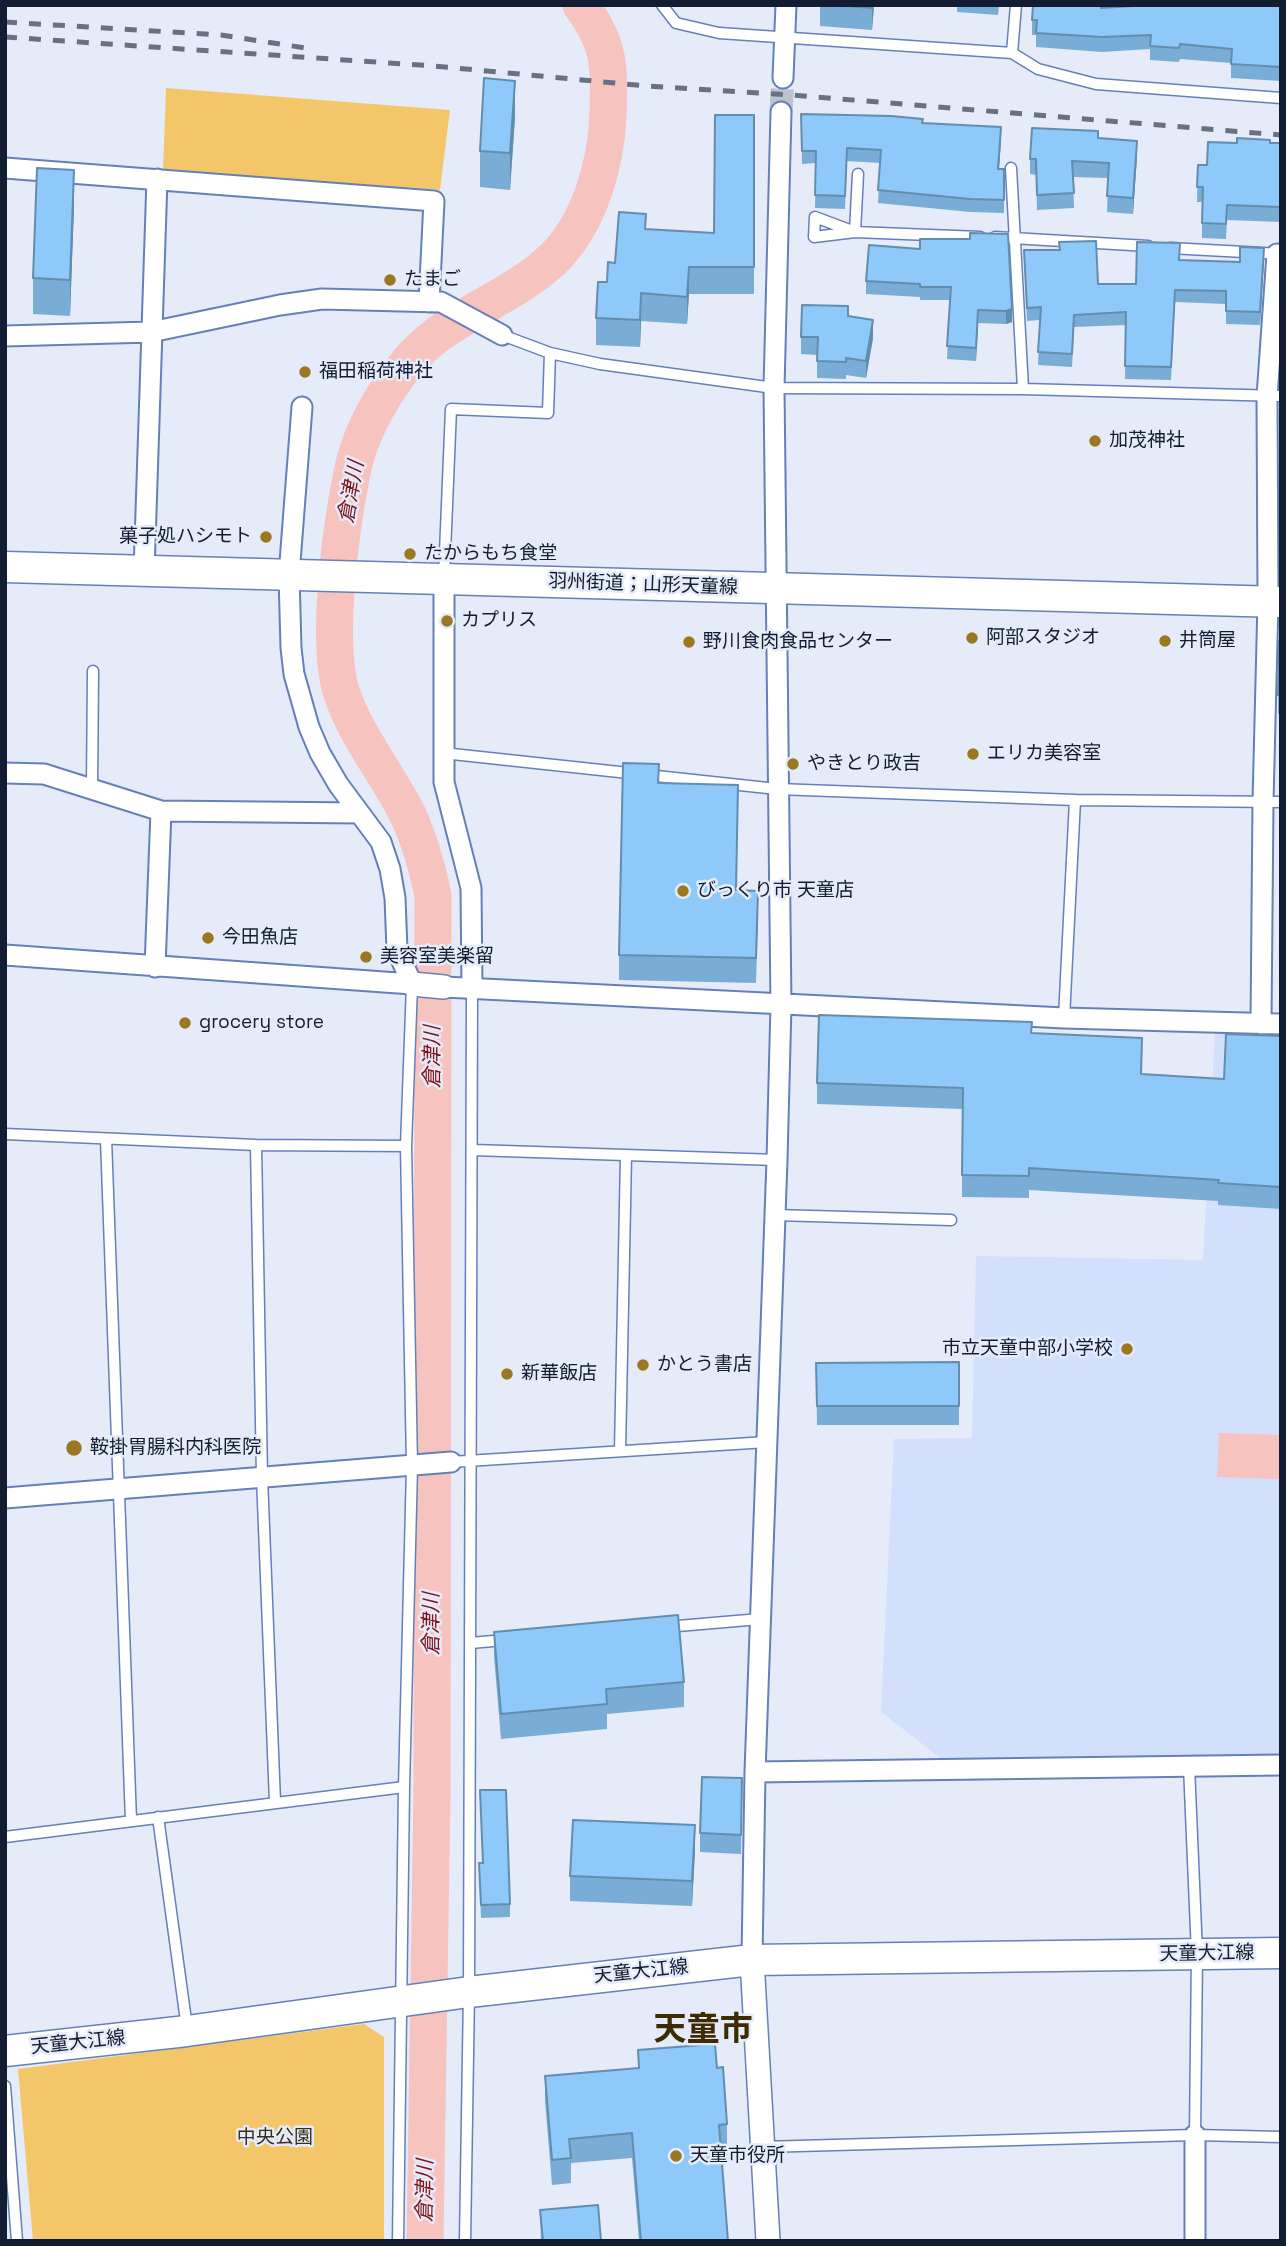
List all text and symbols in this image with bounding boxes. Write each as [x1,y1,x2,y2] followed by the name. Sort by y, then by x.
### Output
[404,269,461,291] place label: たまご
[382,272,398,288] marker: たまご
[319,361,433,383] place label: 福田稲荷神社
[297,364,313,380] marker: 福田稲荷神社
[1109,430,1185,452] place label: 加茂神社
[1087,433,1103,449] marker: 加茂神社
[334,459,370,525] water label: 倉津川
[119,526,252,548] place label: 菓子処ハシモト
[258,529,274,545] marker: 菓子処ハシモト
[424,543,557,565] place label: たからもち食堂
[402,546,418,562] marker: たからもち食堂
[548,570,738,600] street label: 羽州街道；山形天童線
[461,610,537,632] place label: カプリス
[439,613,455,629] marker: カプリス
[986,627,1100,649] place label: 阿部スタジオ
[964,630,980,646] marker: 阿部スタジオ
[1179,630,1236,652] place label: 井筒屋
[703,631,893,653] place label: 野川食肉食品センター
[1157,633,1173,649] marker: 井筒屋
[681,634,697,650] marker: 野川食肉食品センター
[987,743,1101,765] place label: エリカ美容室
[965,746,981,762] marker: エリカ美容室
[807,753,921,775] place label: やきとり政吉
[785,756,801,772] marker: やきとり政吉
[697,880,854,902] place label: びっくり市 天童店
[675,883,691,899] marker: びっくり市 天童店
[222,927,298,949] place label: 今田魚店
[200,930,216,946] marker: 今田魚店
[380,946,494,968] place label: 美容室美楽留
[358,949,374,965] marker: 美容室美楽留
[199,1012,324,1034] place label: grocery store
[177,1015,193,1031] marker: grocery store
[420,1026,446,1088] water label: 倉津川
[942,1338,1113,1360] place label: 市立天童中部小学校
[1119,1341,1135,1357] marker: 市立天童中部小学校
[657,1354,752,1376] place label: かとう書店
[635,1357,651,1373] marker: かとう書店
[521,1363,597,1385] place label: 新華飯店
[499,1366,515,1382] marker: 新華飯店
[90,1437,261,1459] place label: 鞍掛胃腸科内科医院
[64,1438,84,1458] marker: 鞍掛胃腸科内科医院
[419,1593,445,1655] water label: 倉津川
[1159,1942,1255,1966] street label: 天童大江線
[593,1956,689,1988] street label: 天童大江線
[654,2011,752,2051] district label: 天童市
[30,2027,126,2059] street label: 天童大江線
[237,2127,313,2149] park label: 中央公園
[690,2145,785,2167] place label: 天童市役所
[668,2148,684,2164] marker: 天童市役所
[413,2159,439,2223] water label: 倉津川

